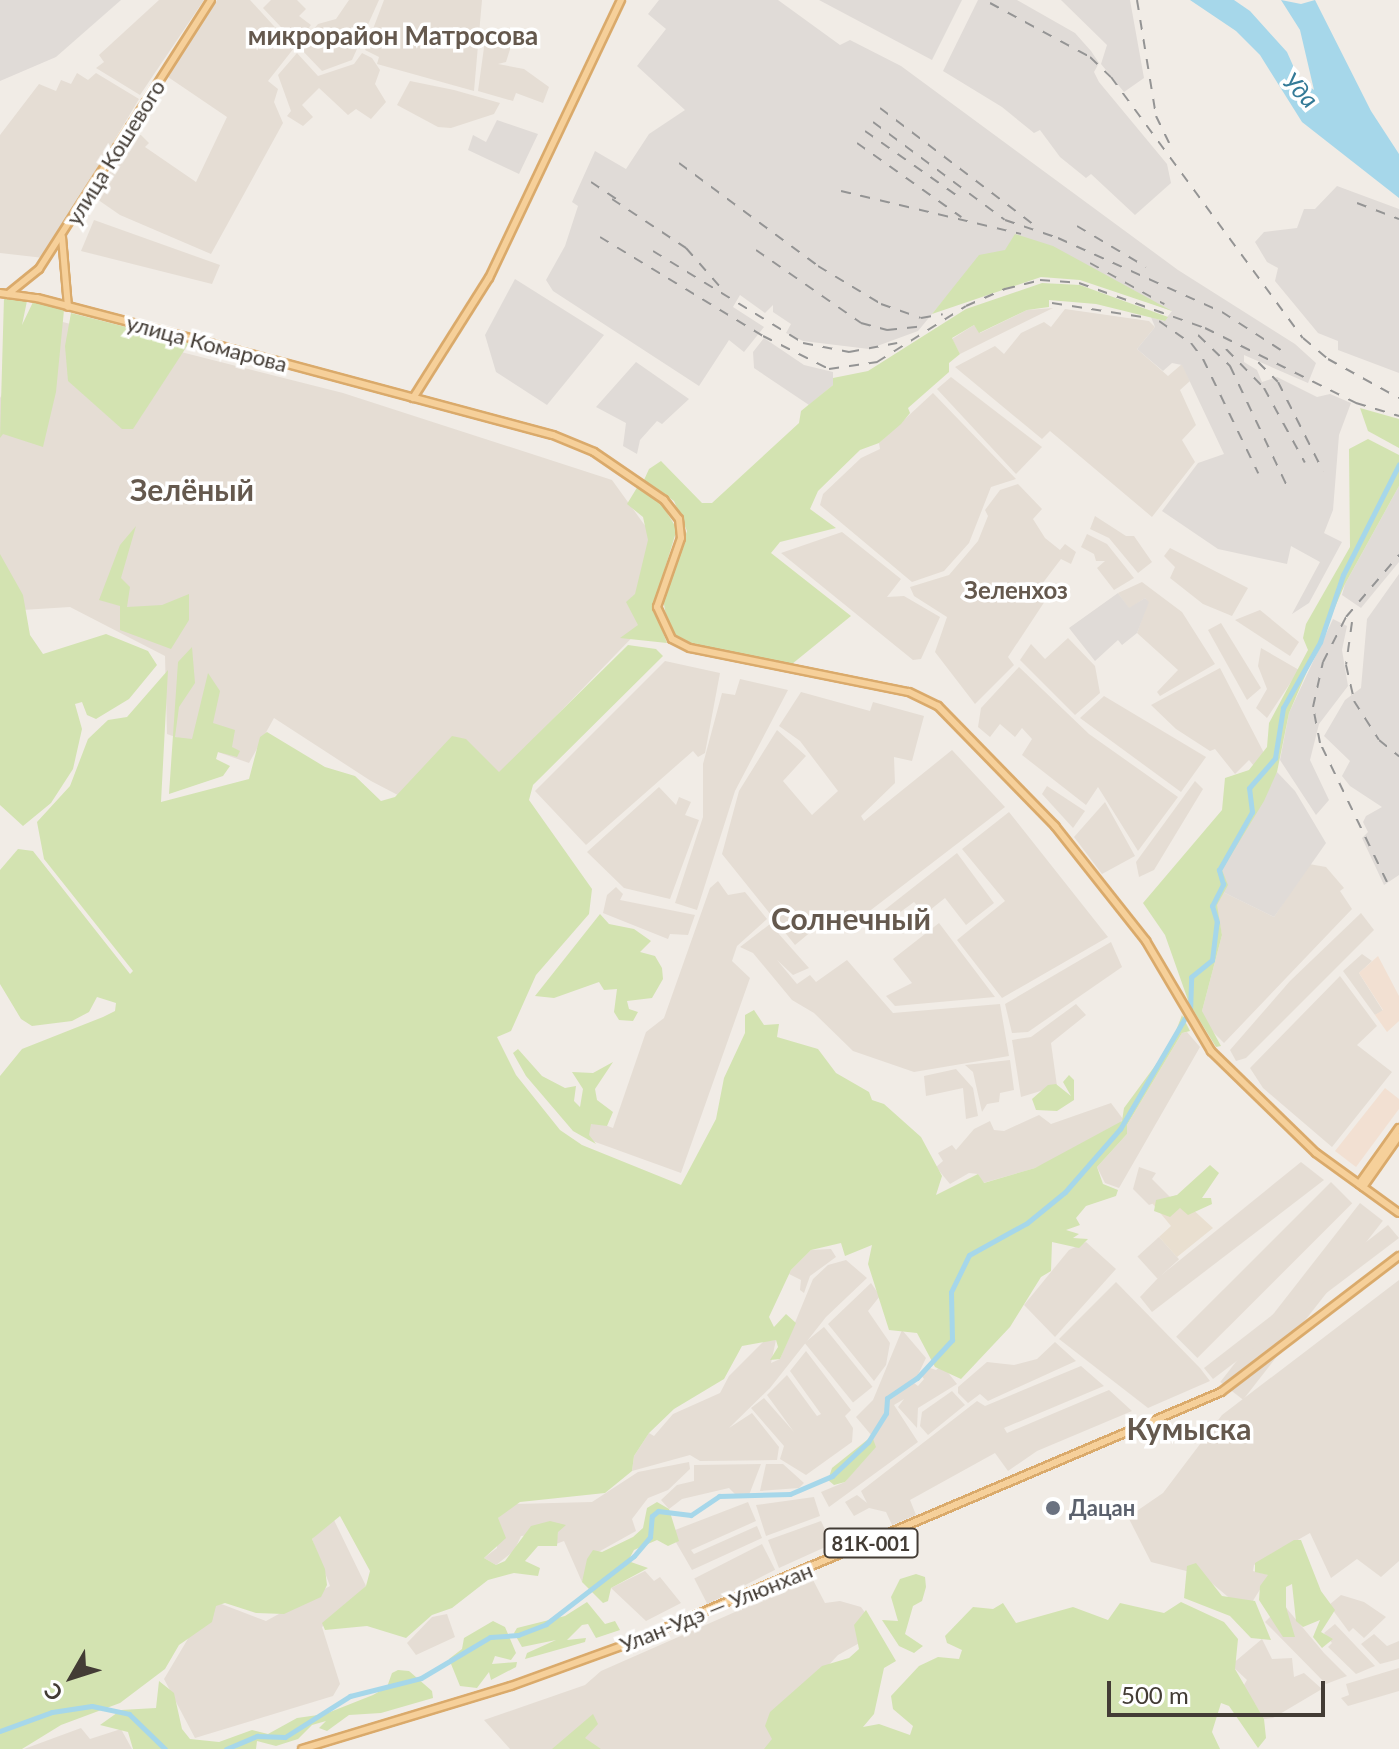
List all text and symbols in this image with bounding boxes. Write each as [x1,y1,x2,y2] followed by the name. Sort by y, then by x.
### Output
[248,20,538,52] district label: микрорайон Матросова
[1278,66,1324,114] water label: Уда
[60,75,170,229] street label: улица Кошевого
[124,309,290,377] street label: улица Комарова
[130,471,254,507] district label: Зелёный
[964,576,1068,604] district label: Зеленхоз
[771,900,931,936] district label: Солнечный
[1127,1410,1251,1446] district label: Кумыска
[1069,1495,1135,1521] place label: Дацан
[1044,1499,1062,1517] marker: Дацан
[823,1527,919,1559] road number: 81К-001
[616,1556,816,1658] street label: Улан-Удэ — Улюнхан
[32,1637,112,1717] north arrow
[1111,1665,1329,1715] scale bar
[38,1678,68,1707] text: С
[1121,1680,1189,1709] text: 500 m

